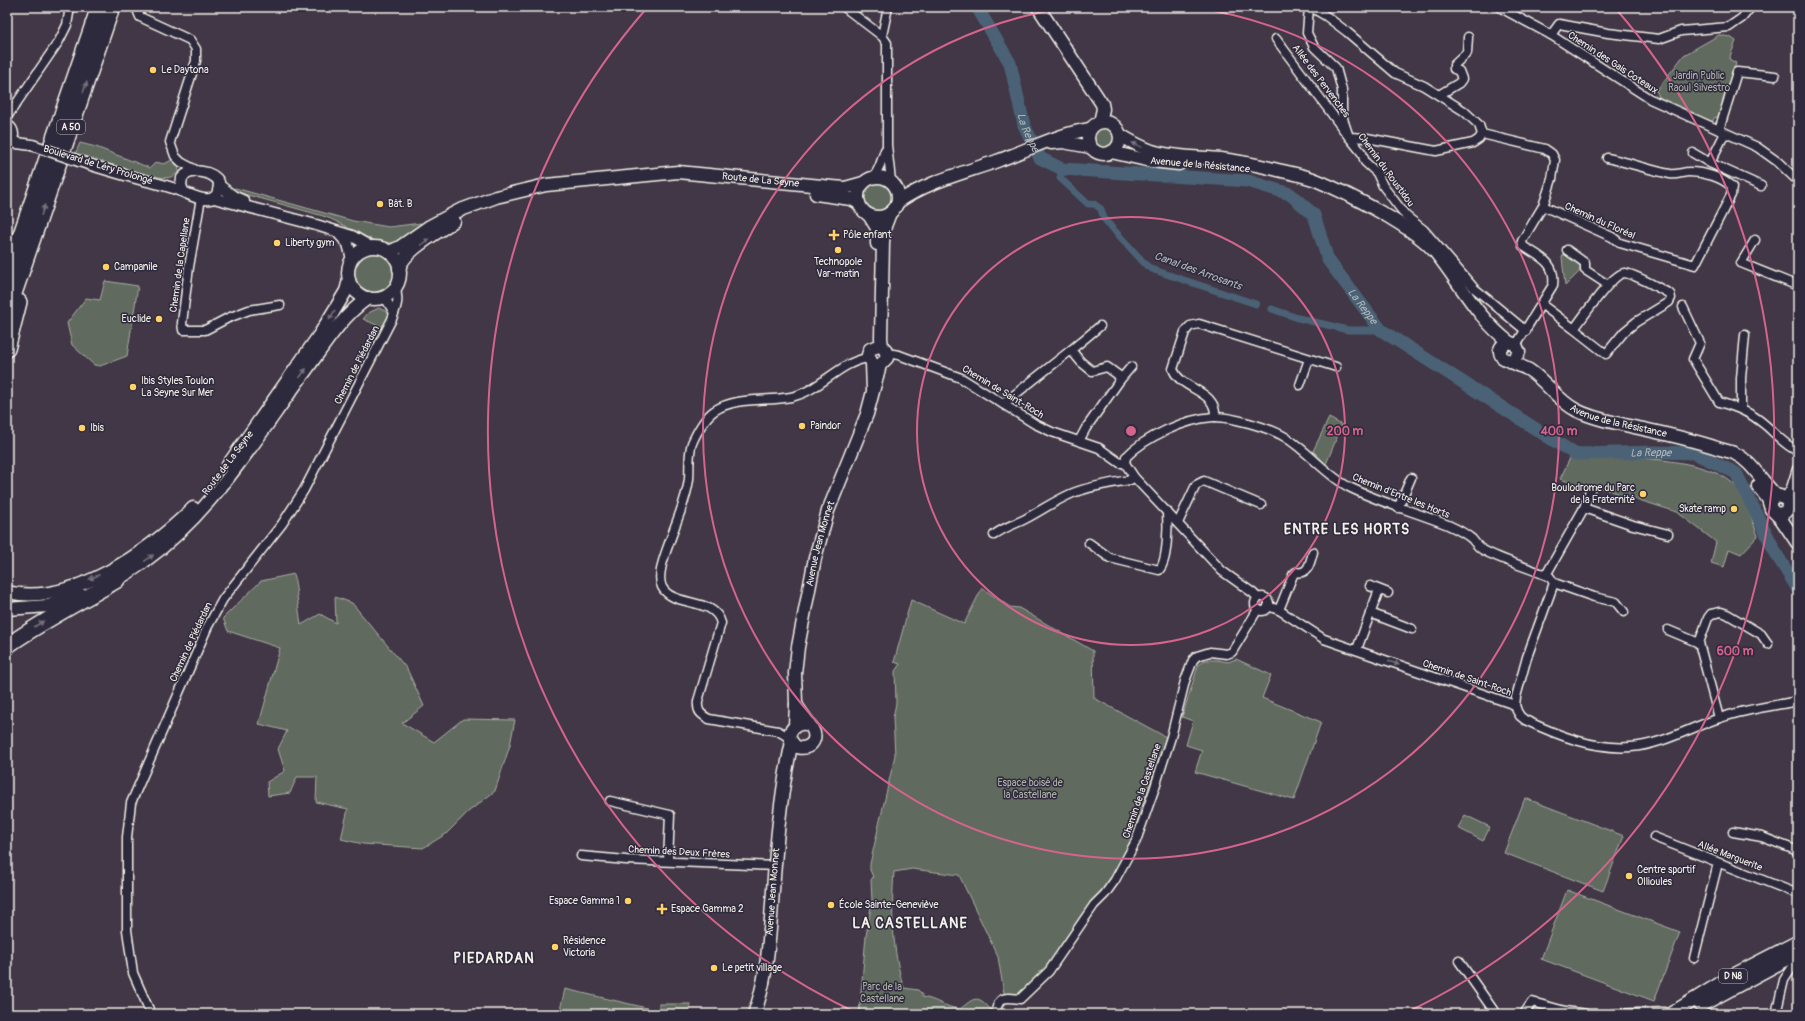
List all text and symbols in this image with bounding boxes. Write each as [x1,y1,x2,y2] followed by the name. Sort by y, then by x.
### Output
[1566,29,1660,97] street label: Chemin des Gais Coteaux
[1290,42,1353,120] street label: Allée des Pervenches
[161,64,209,76] place label: Le Daytona
[148,65,158,75] marker: Le Daytona
[1668,70,1731,94] park label: Jardin Public Raoul Silvestro
[82,80,88,92] one-way arrow
[1015,112,1043,155] water label: La Reppe
[57,120,85,134] road number: A 50
[1355,131,1417,209] street label: Chemin du Roustidou
[1131,142,1142,148] one-way arrow
[42,143,154,187] street label: Boulevard de Léry Prolongé
[1150,155,1250,175] street label: Avenue de la Résistance
[721,170,800,190] street label: Route de La Seyne
[388,198,413,210] place label: Bât. B
[375,199,385,209] marker: Bât. B
[1563,200,1637,242] street label: Chemin du Floréal
[40,203,46,215] one-way arrow
[167,217,193,313] street label: Chemin de la Capellane
[828,229,840,241] marker: Pôle enfant
[843,229,892,241] place label: Pôle enfant
[285,237,335,249] place label: Liberty gym
[420,237,431,246] one-way arrow
[272,238,282,248] marker: Liberty gym
[833,245,843,255] marker: Technopole Var-matin
[1153,249,1244,293] water label: Canal des Arrosants
[814,256,862,280] place label: Technopole Var-matin
[114,261,158,273] place label: Campanile
[101,262,111,272] marker: Campanile
[1345,286,1382,328] water label: La Reppe
[328,309,335,321] one-way arrow
[122,313,151,325] place label: Euclide
[154,314,164,324] marker: Euclide
[332,323,382,406] street label: Chemin de Piédardan
[960,363,1046,421] street label: Chemin de Saint-Roch
[299,368,307,379] one-way arrow
[141,375,214,399] place label: Ibis Styles Toulon La Seyne Sur Mer
[128,382,138,392] marker: Ibis Styles Toulon La Seyne Sur Mer
[1568,402,1668,440] street label: Avenue de la Résistance
[810,420,841,432] place label: Paindor
[797,421,807,431] marker: Paindor
[90,422,105,434] place label: Ibis
[77,423,87,433] marker: Ibis
[1124,424,1138,438] centre of rings
[1327,424,1364,439] text: 200 m
[1540,424,1578,439] text: 400 m
[200,428,256,498] street label: Route de La Seyne
[1630,445,1673,459] water label: La Reppe
[1351,471,1452,521] street label: Chemin d'Entre les Horts
[1551,482,1635,506] place label: Boulodrome du Parc de la Fraternité
[1638,489,1648,499] marker: Boulodrome du Parc de la Fraternité
[804,498,838,587] street label: Avenue Jean Monnet
[1679,503,1726,515] place label: Skate ramp
[1729,504,1739,514] marker: Skate ramp
[1284,521,1410,538] district label: ENTRE LES HORTS
[144,554,154,562] one-way arrow
[89,574,100,580] one-way arrow
[167,600,215,684] street label: Chemin de Piédardan
[34,620,44,628] one-way arrow
[1717,644,1754,659] text: 600 m
[1421,657,1513,699] street label: Chemin de Saint-Roch
[1388,660,1400,666] one-way arrow
[1120,742,1164,840] street label: Chemin de la Castellane
[997,777,1063,801] park label: Espace boisé de la Castellane
[1696,838,1764,874] street label: Allée Marguerite
[628,843,731,861] street label: Chemin des Deux Frères
[763,847,782,936] street label: Avenue Jean Monnet
[1637,864,1696,888] place label: Centre sportif Ollioules
[1624,871,1634,881] marker: Centre sportif Ollioules
[549,895,620,907] place label: Espace Gamma 1
[623,896,633,906] marker: Espace Gamma 1
[839,898,939,911] place label: École Sainte-Geneviève
[826,900,836,910] marker: École Sainte-Geneviève
[656,903,668,915] marker: Espace Gamma 2
[671,903,744,915] place label: Espace Gamma 2
[852,915,968,932] district label: LA CASTELLANE
[563,935,606,959] place label: Résidence Victoria
[550,942,560,952] marker: Résidence Victoria
[453,950,535,967] district label: PIEDARDAN
[722,962,782,974] place label: Le petit village
[709,963,719,973] marker: Le petit village
[1719,969,1747,983] road number: D N8
[860,981,904,1005] park label: Parc de la Castellane

